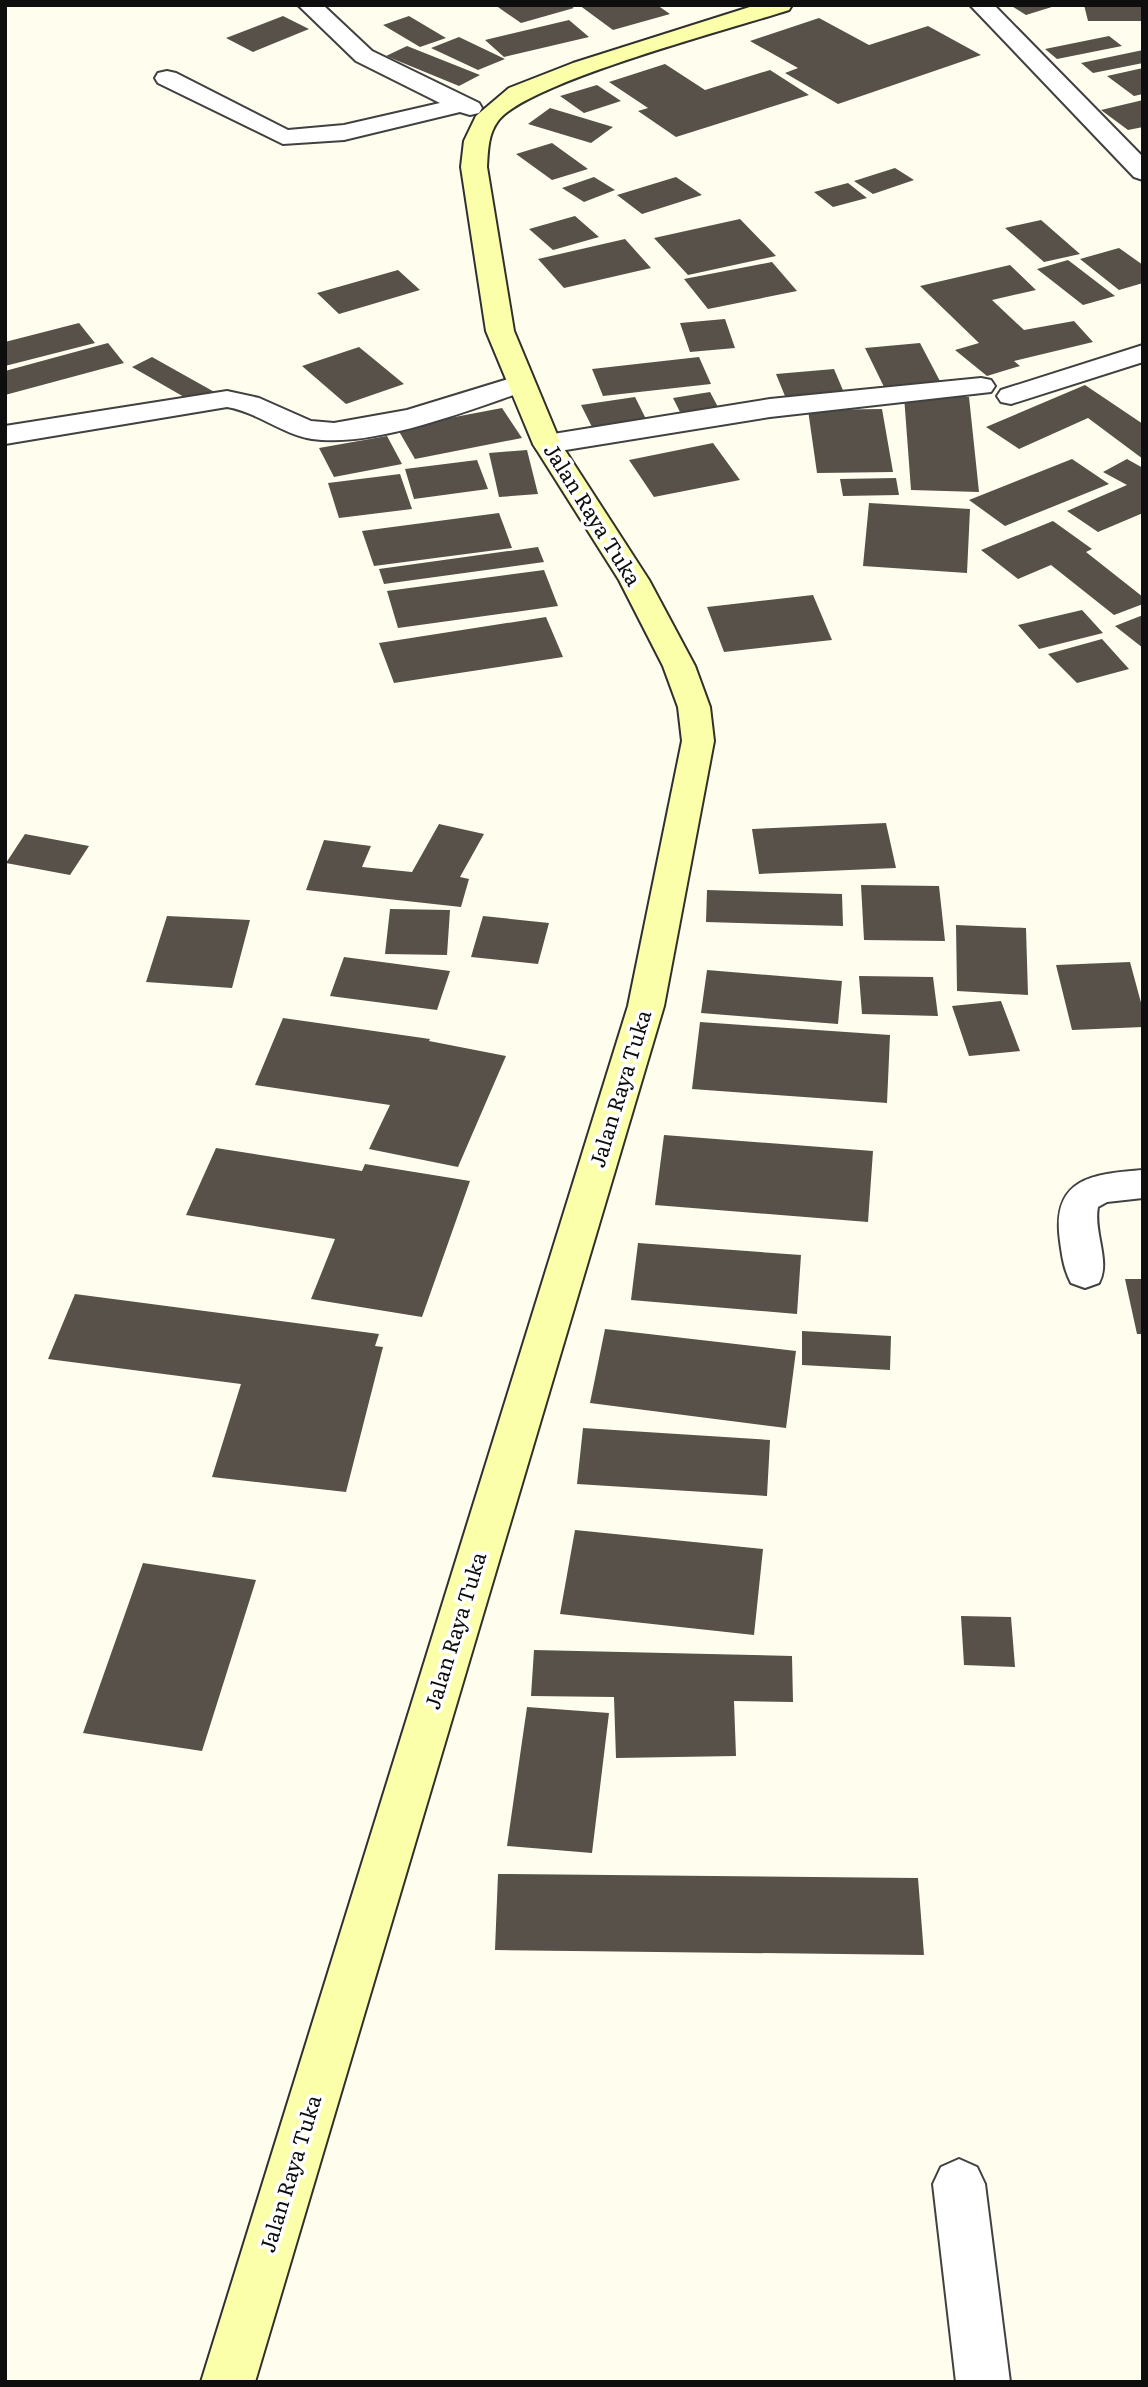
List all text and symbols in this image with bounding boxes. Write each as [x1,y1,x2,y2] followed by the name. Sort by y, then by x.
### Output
[538,436,651,592] street label: Jalan Raya Tuka
[580,1005,658,1171] street label: Jalan Raya Tuka
[415,1547,493,1713] street label: Jalan Raya Tuka
[250,2090,328,2256] street label: Jalan Raya Tuka

